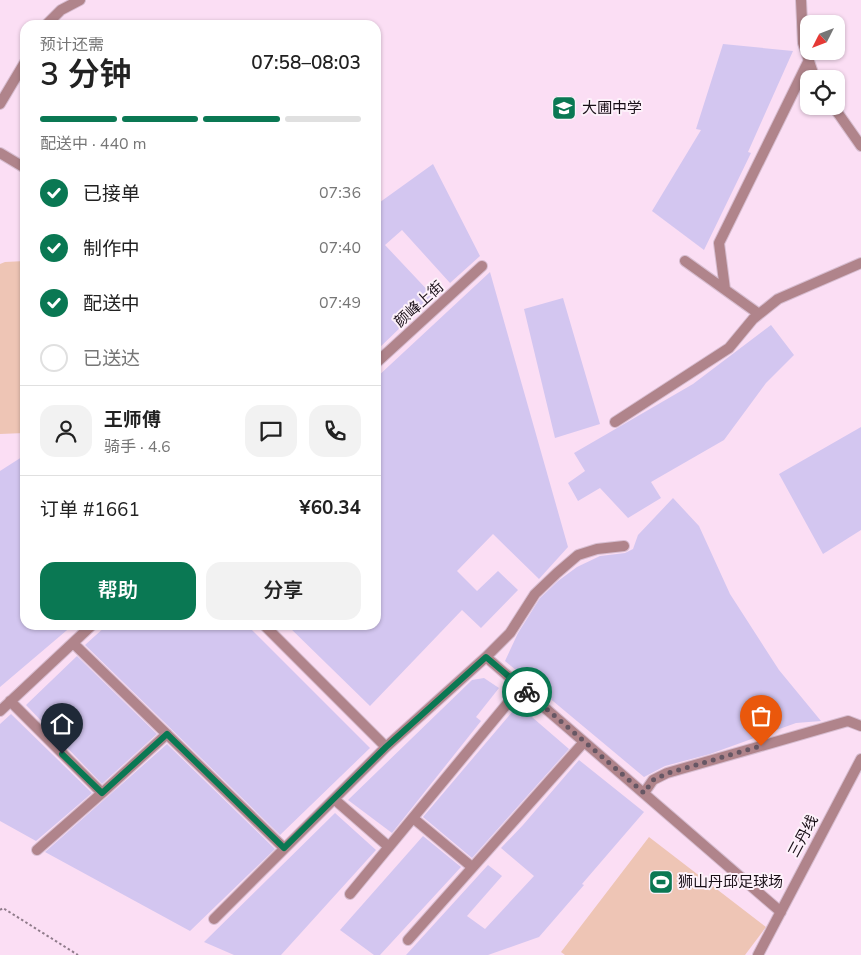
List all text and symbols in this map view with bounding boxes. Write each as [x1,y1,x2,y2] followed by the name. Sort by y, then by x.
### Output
[800,15,845,60] north arrow
[800,15,845,115] map controls
[40,34,104,56] text: 预计还需
[251,50,361,76] text: 07:58–08:03
[40,53,132,96] text: 3 分钟
[800,70,845,115] button: locate
[551,95,577,121] school or university icon: 大圃中学
[582,98,642,118] place label: 大圃中学
[40,133,146,155] text: 配送中 · 440 m
[40,179,68,207] icon: check
[83,181,140,207] text: 已接单
[319,182,361,204] text: 07:36
[40,234,68,262] icon: check
[83,236,140,262] text: 制作中
[319,237,361,259] text: 07:40
[390,276,448,332] street label: 颜峰上街
[40,289,68,317] icon: check
[83,291,140,317] text: 配送中
[319,292,361,314] text: 07:49
[83,346,140,372] text: 已送达
[40,405,92,457] button: person
[245,405,297,457] button: chat
[309,405,361,457] button: phone
[104,407,161,433] text: 王师傅
[104,436,171,458] text: 骑手 · 4.6
[299,495,361,521] text: ¥60.34
[40,497,140,523] text: 订单 #1661
[40,562,196,620] button: 帮助
[206,562,361,620] button: 分享
[502,667,552,717] courier
[513,678,541,706] icon: bike
[740,695,782,746] pin
[747,702,775,730] icon: bag
[41,703,83,754] pin
[48,710,76,738] icon: home
[784,811,822,861] street label: 三丹线
[648,869,674,895] sports icon: 狮山丹邱足球场
[678,872,783,892] place label: 狮山丹邱足球场

